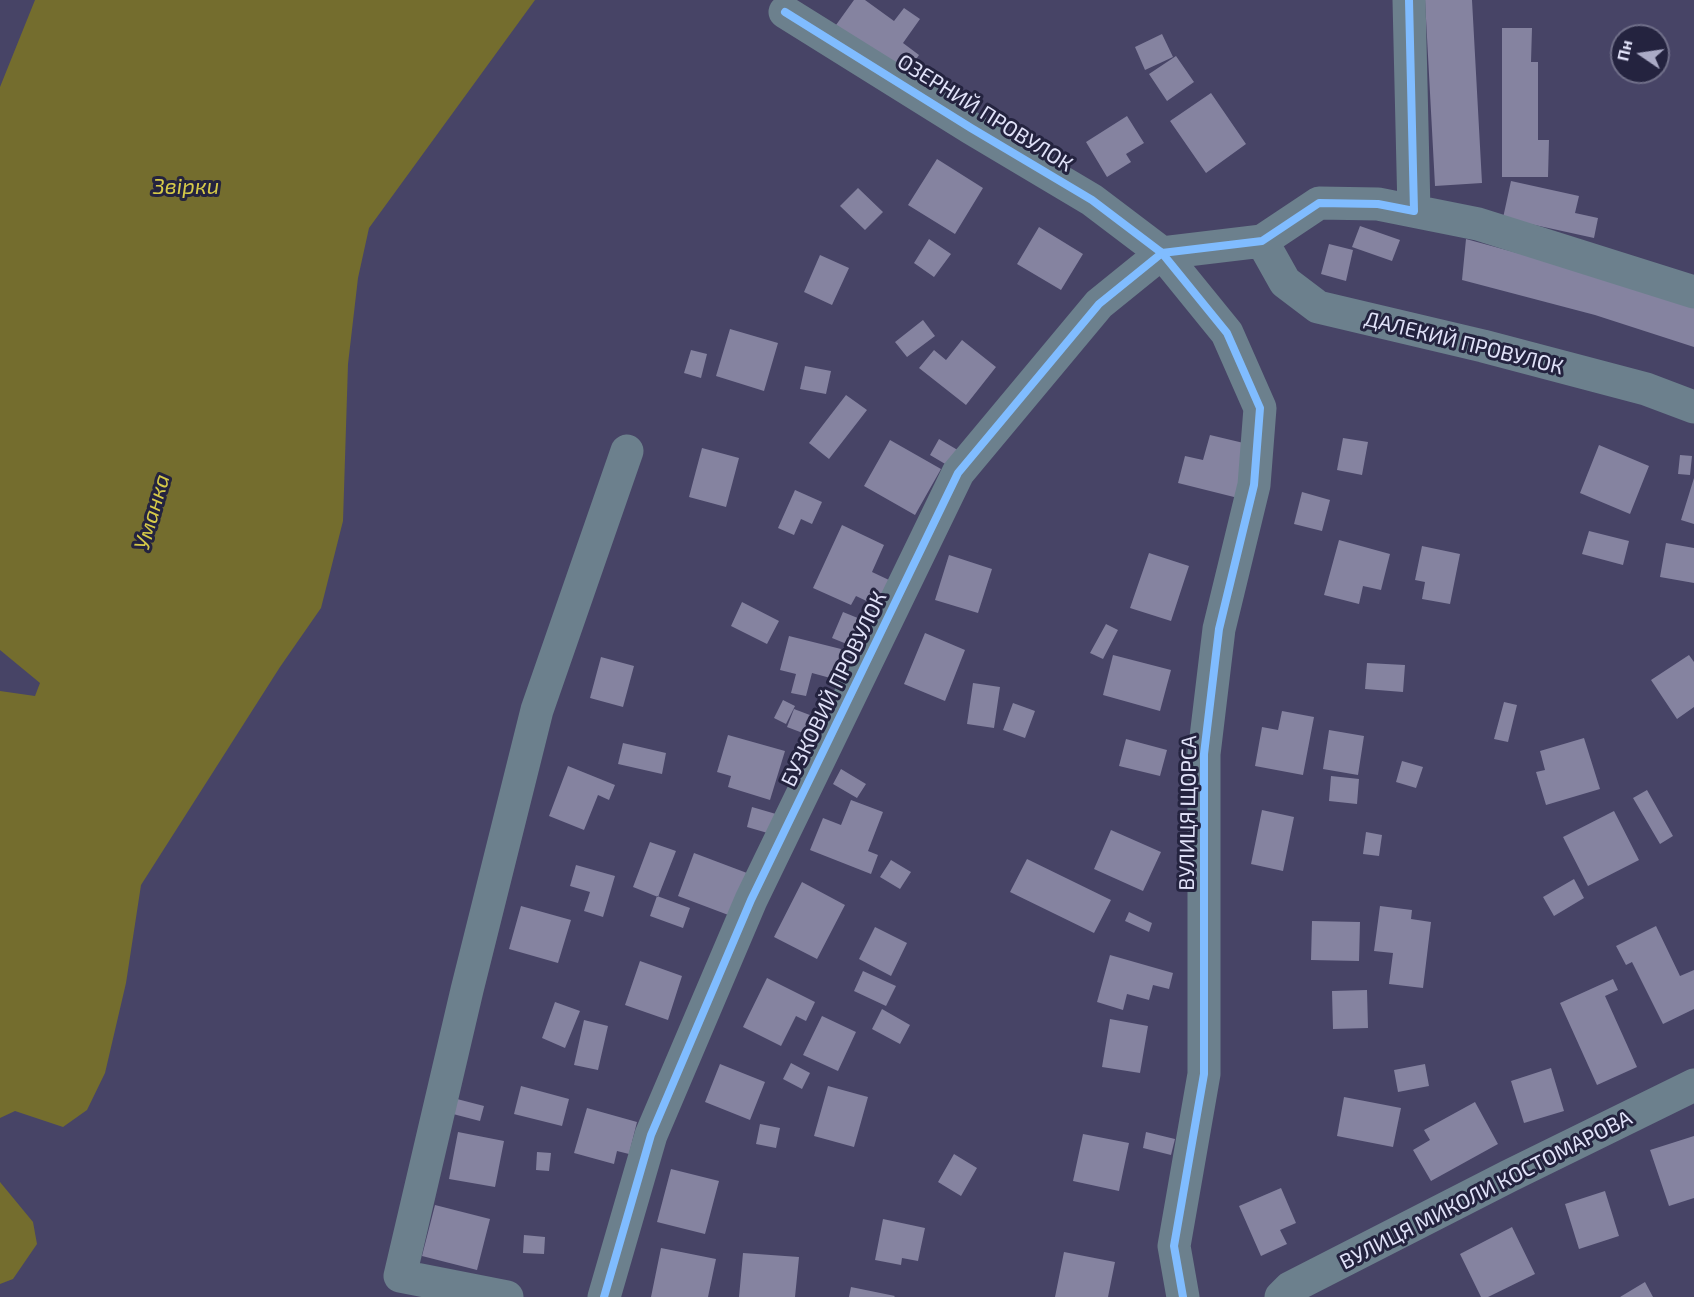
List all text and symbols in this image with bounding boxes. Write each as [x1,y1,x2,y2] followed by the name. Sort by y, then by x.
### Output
[1610,24,1670,84] north arrow
[1612,38,1636,63] text: Пн
[893,49,1077,177] street label: ОЗЕРНИЙ ПРОВУЛОК
[153,174,219,200] water label: Звірки
[1362,306,1566,380] street label: ДАЛЕКИЙ ПРОВУЛОК
[129,471,175,553] water label: Уманка
[776,587,892,791] street label: БУЗКОВИЙ ПРОВУЛОК
[1174,735,1202,891] street label: ВУЛИЦЯ ЩОРСА
[1336,1105,1636,1275] street label: ВУЛИЦЯ МИКОЛИ КОСТОМАРОВА

